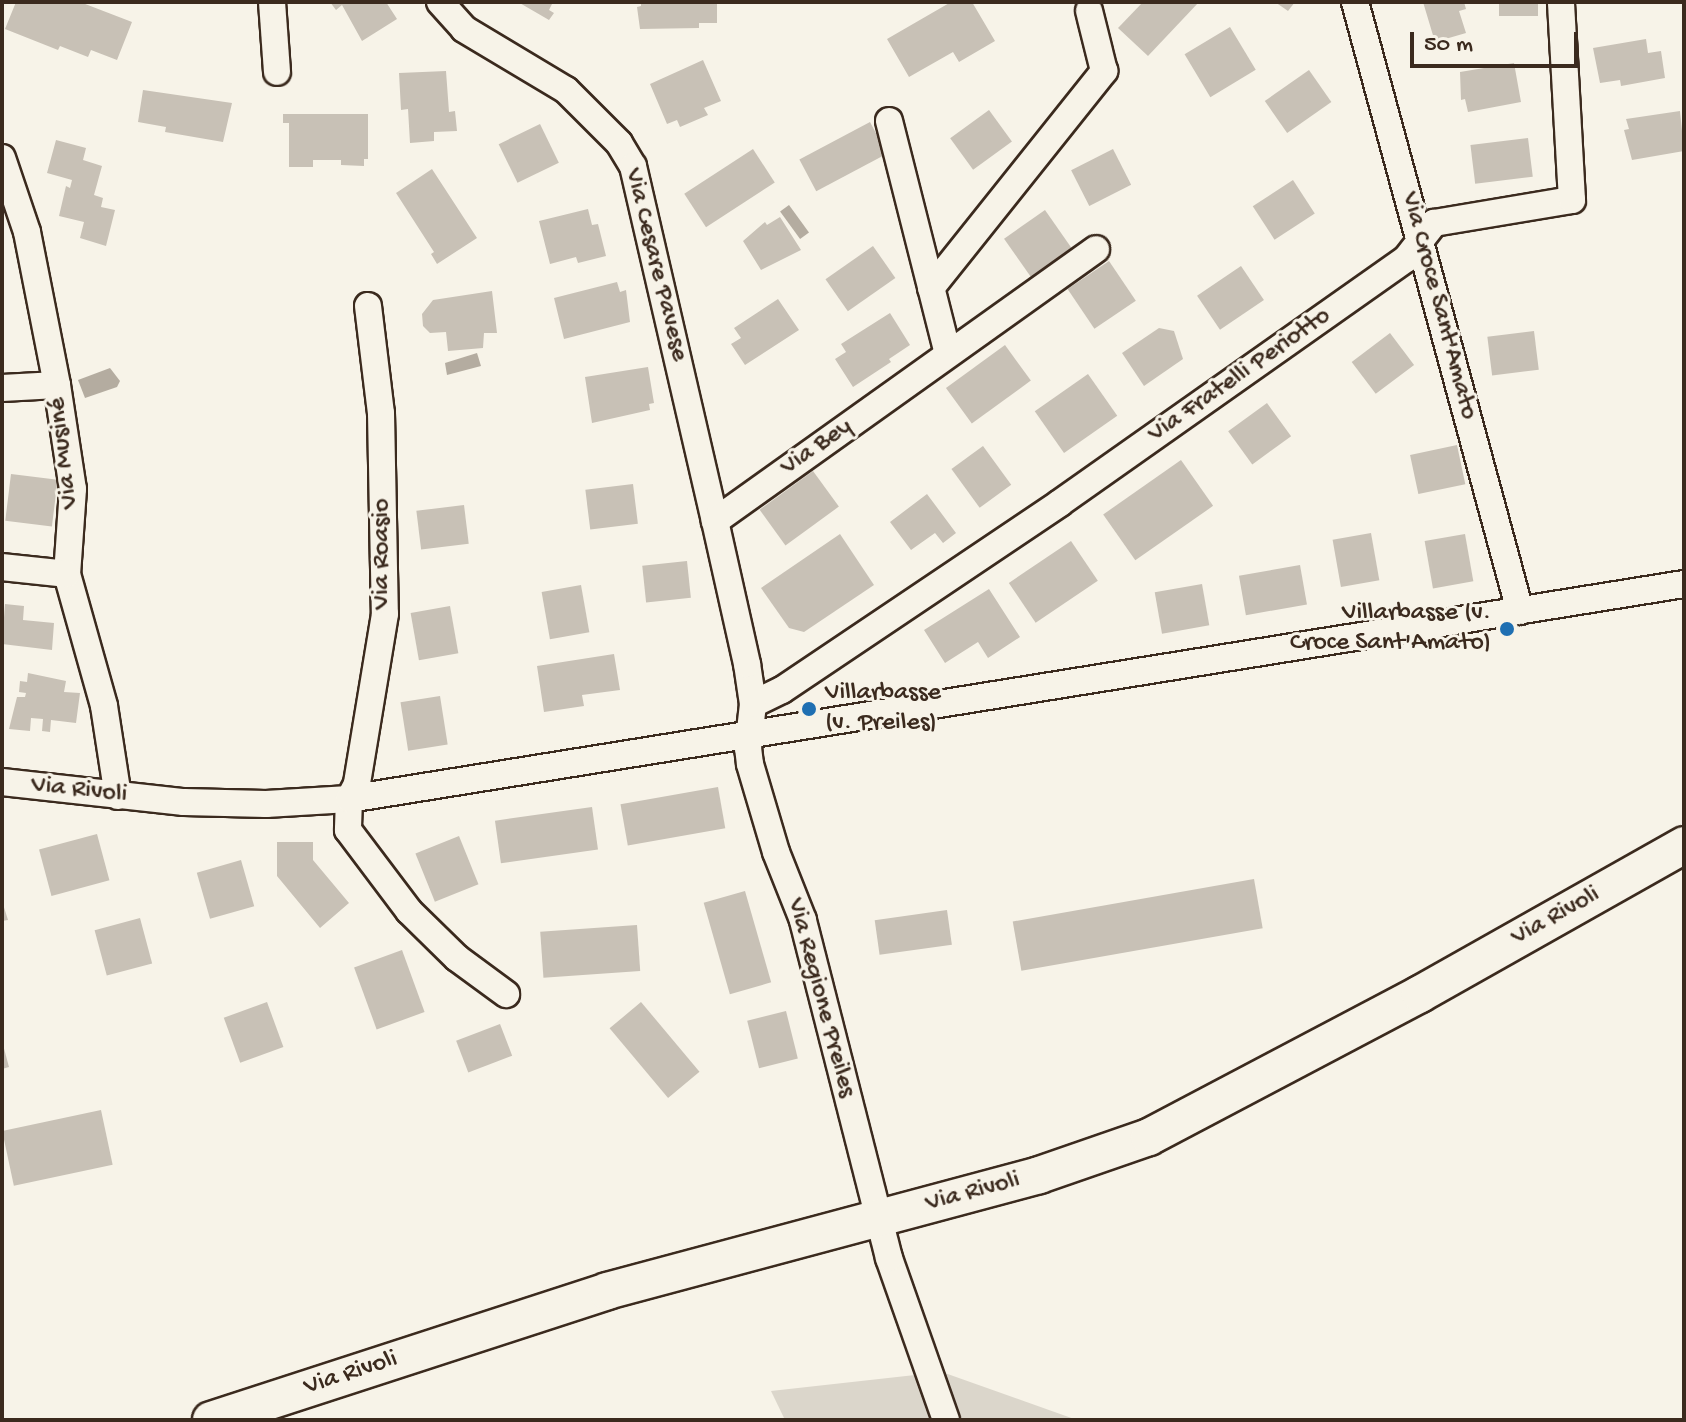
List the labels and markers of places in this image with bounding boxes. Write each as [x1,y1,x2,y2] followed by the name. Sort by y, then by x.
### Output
[1290,598,1491,660] place label: Villarbasse (v. Croce Sant'Amato)
[1498,620,1516,638] marker: Villarbasse (v. Croce Sant'Amato)
[825,678,941,740] place label: Villarbasse (v. Preiles)
[800,700,818,718] marker: Villarbasse (v. Preiles)

